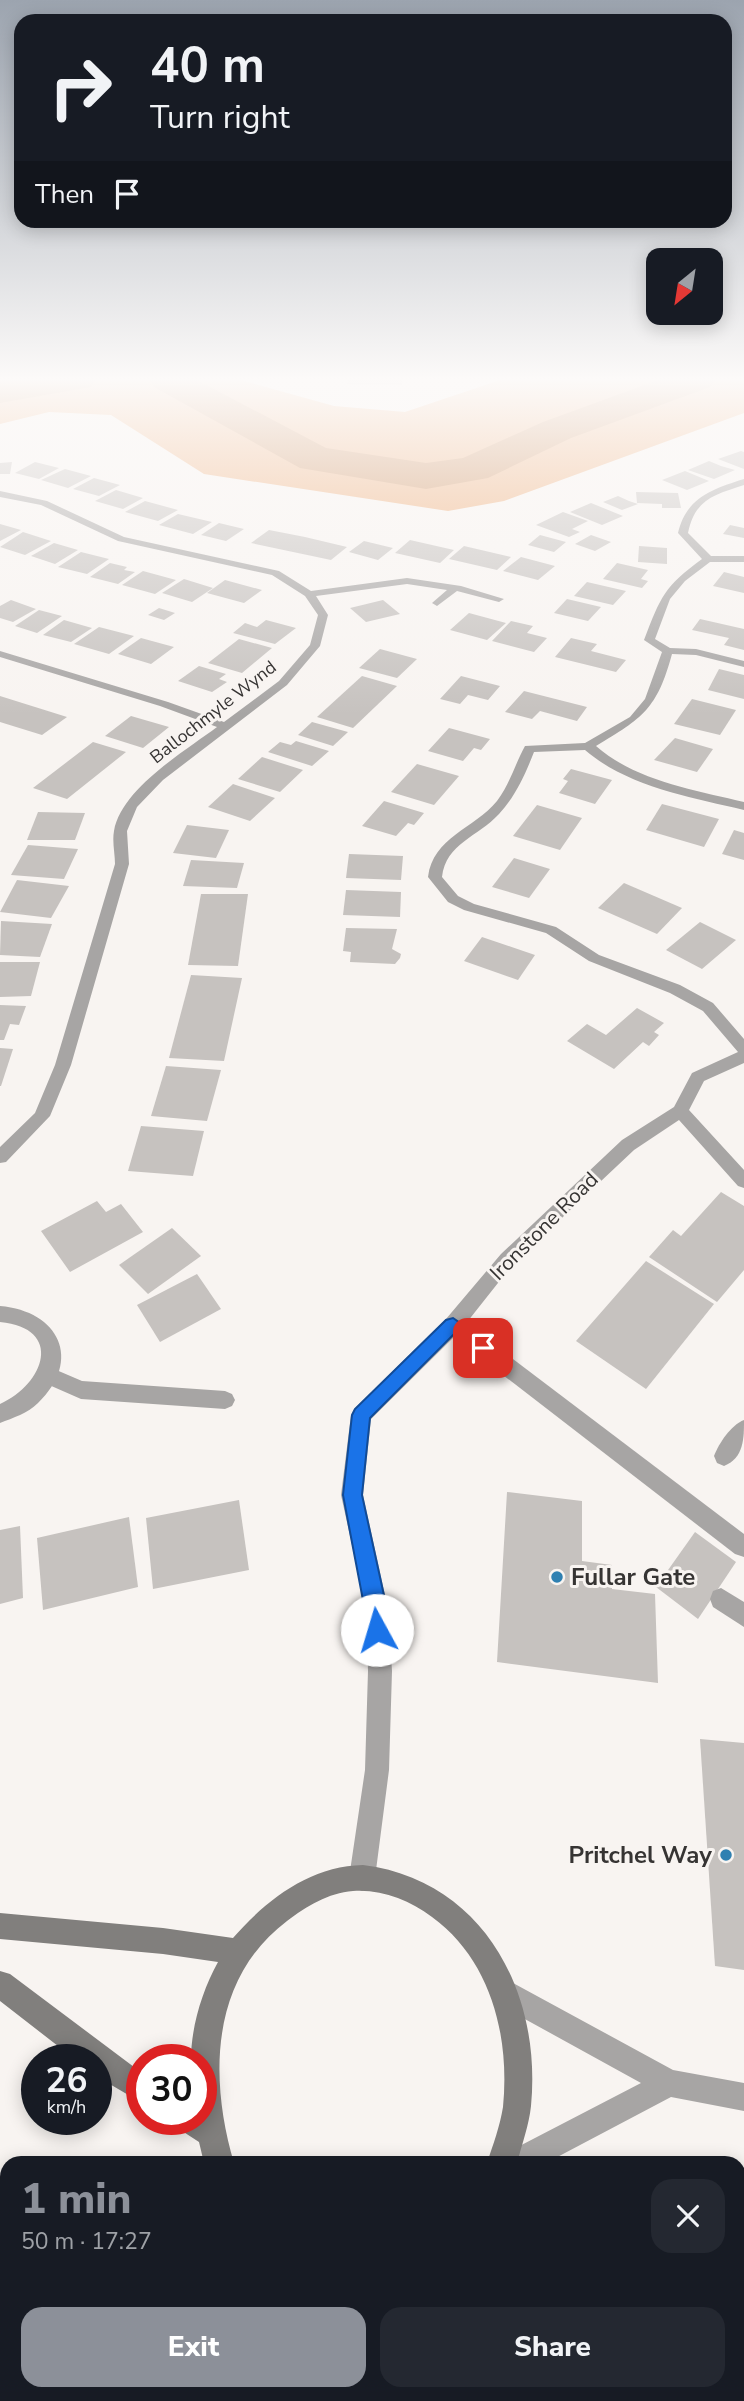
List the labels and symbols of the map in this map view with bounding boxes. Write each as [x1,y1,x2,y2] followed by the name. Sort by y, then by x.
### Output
[646,248,723,326] north arrow
[145,655,281,769] street label: Ballochmyle Wynd
[484,1166,604,1286] street label: Ironstone Road
[453,1318,513,1378] pin
[571,1561,695,1593] place label: Fullar Gate
[549,1569,565,1585] marker: Fullar Gate
[340,1593,414,1667] position arrow
[569,1839,712,1871] place label: Pritchel Way
[718,1847,734,1863] marker: Pritchel Way
[126,2044,217,2135] speed limit sign: 30

